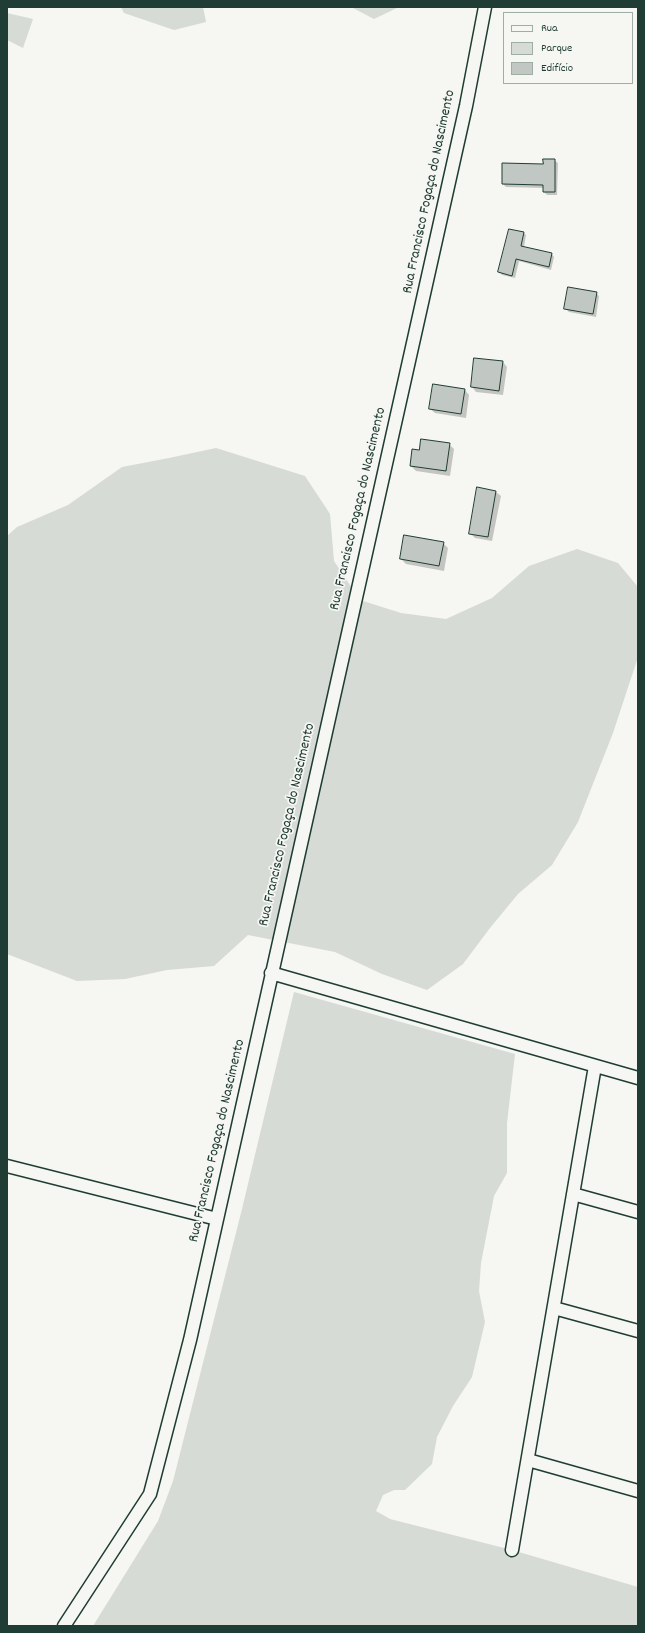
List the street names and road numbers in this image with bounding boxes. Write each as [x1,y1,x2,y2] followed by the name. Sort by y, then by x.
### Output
[400,88,460,296] street label: Rua Francisco Fogaça do Nascimento
[327,406,391,612] street label: Rua Francisco Fogaça do Nascimento
[256,722,320,928] street label: Rua Francisco Fogaça do Nascimento
[186,1038,250,1244] street label: Rua Francisco Fogaça do Nascimento

